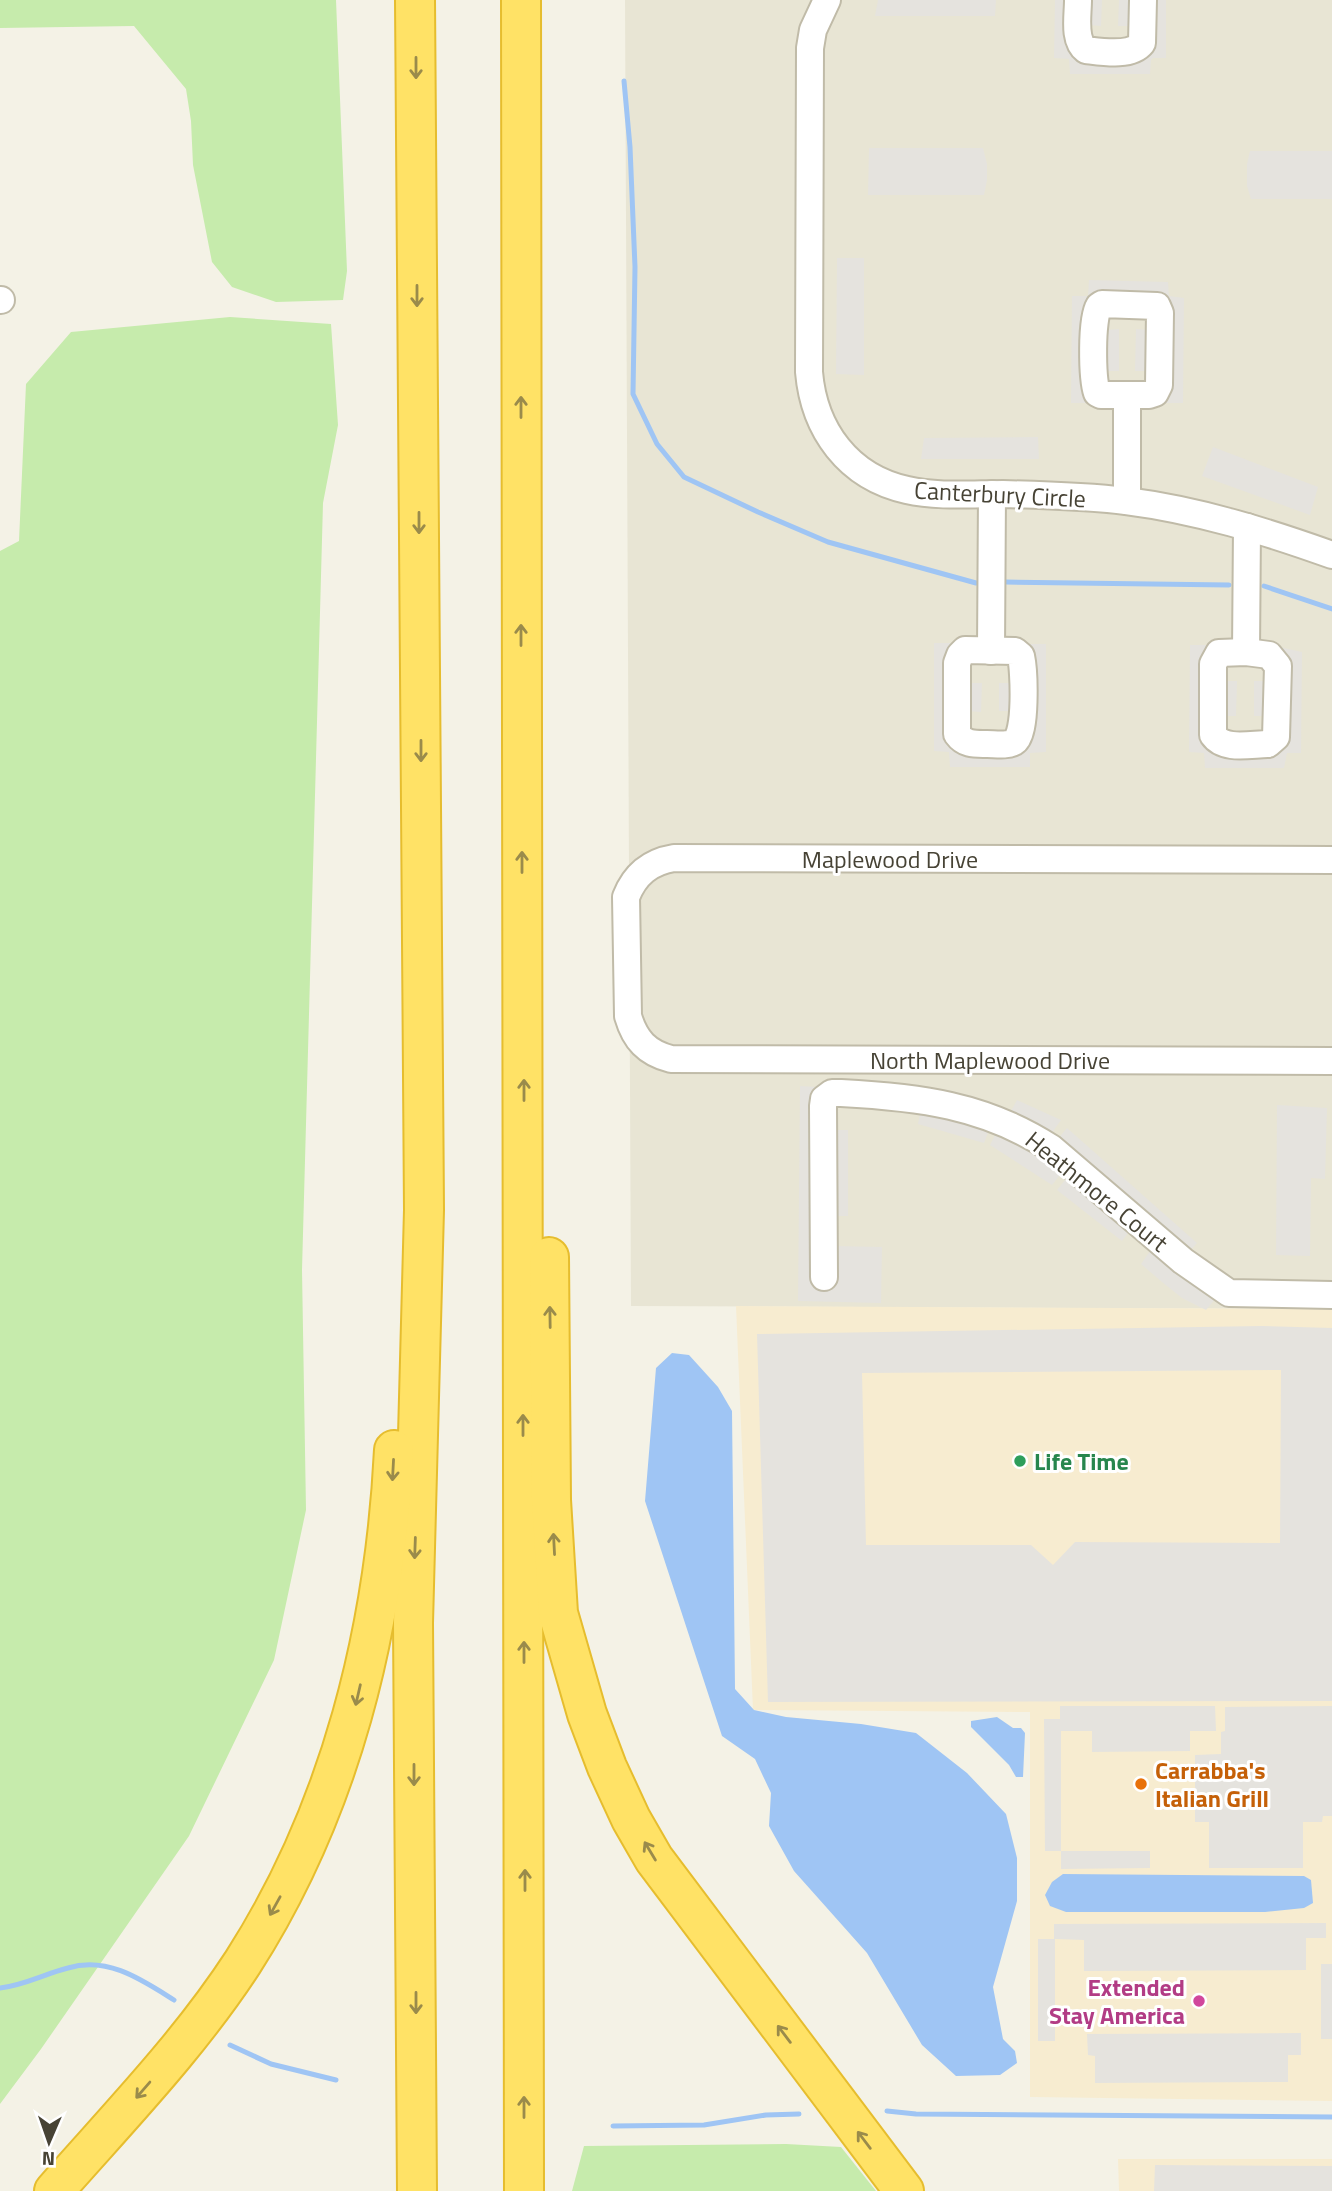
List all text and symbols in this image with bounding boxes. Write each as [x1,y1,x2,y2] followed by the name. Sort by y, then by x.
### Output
[409,56,423,79] one-way arrow
[410,284,424,307] one-way arrow
[514,396,528,419] one-way arrow
[913,472,1087,516] street label: Canterbury Circle
[412,511,426,534] one-way arrow
[514,623,528,646] one-way arrow
[414,739,428,762] one-way arrow
[802,841,978,877] street label: Maplewood Drive
[516,851,529,874] one-way arrow
[870,1042,1110,1078] street label: North Maplewood Drive
[517,1078,531,1101] one-way arrow
[1018,1122,1177,1260] street label: Heathmore Court
[543,1306,557,1329] one-way arrow
[516,1414,529,1437] one-way arrow
[1034,1443,1129,1479] place label: Life Time
[1012,1453,1028,1469] marker: Life Time
[386,1459,399,1482] one-way arrow
[547,1534,560,1556] one-way arrow
[409,1536,422,1559] one-way arrow
[517,1641,531,1664] one-way arrow
[351,1683,365,1706] one-way arrow
[1155,1752,1269,1816] place label: Carrabba's Italian Grill
[407,1763,421,1786] one-way arrow
[1133,1776,1149,1792] marker: Carrabba's Italian Grill
[642,1841,656,1861] one-way arrow
[518,1868,532,1891] one-way arrow
[268,1895,281,1916] one-way arrow
[1049,1969,1185,2033] place label: Extended Stay America
[409,1991,423,2014] one-way arrow
[1191,1993,1207,2009] marker: Extended Stay America
[777,2025,791,2044] one-way arrow
[135,2081,151,2099] one-way arrow
[517,2096,531,2119] one-way arrow
[14,2107,84,2177] north arrow
[857,2131,872,2150] one-way arrow
[41,2145,55,2174] text: N

